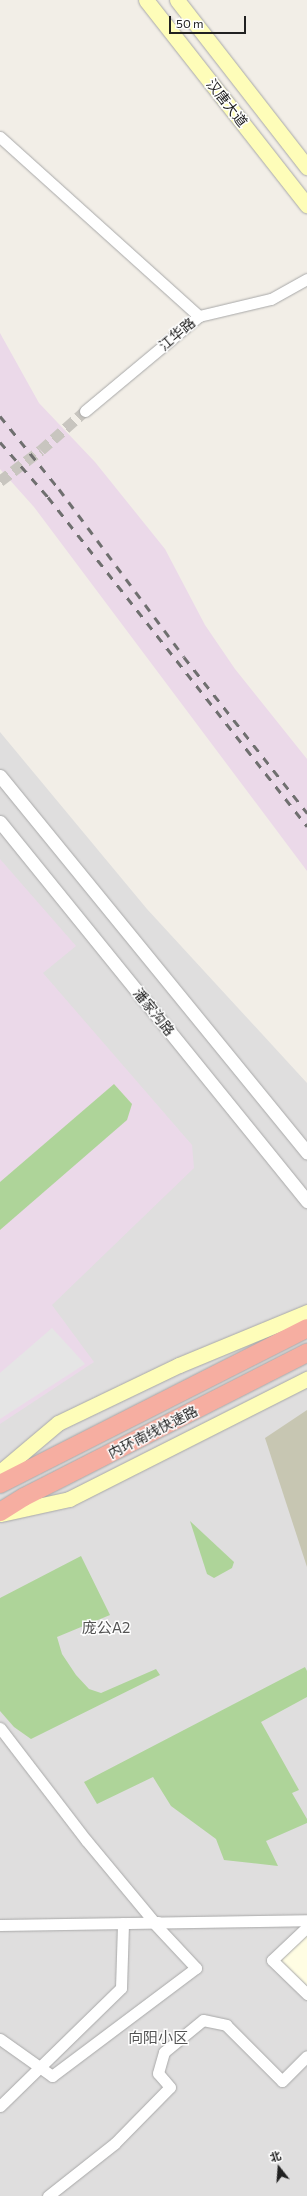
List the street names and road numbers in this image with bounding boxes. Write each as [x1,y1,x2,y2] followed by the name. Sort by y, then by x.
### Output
[203,76,251,130] street label: 汉唐大道
[156,314,198,354] street label: 江华路
[130,985,178,1039] street label: 潘家沟路
[106,1402,200,1462] street label: 内环南线快速路

